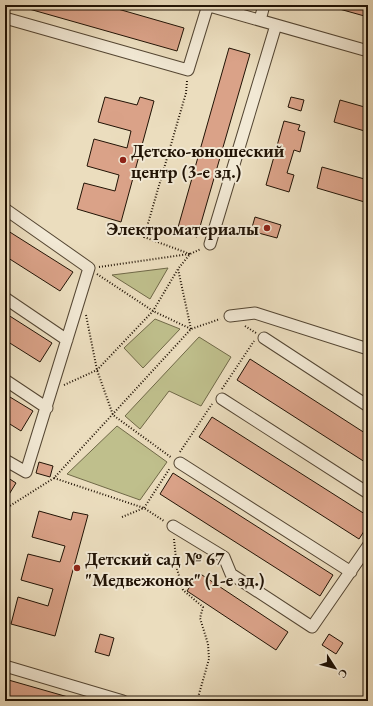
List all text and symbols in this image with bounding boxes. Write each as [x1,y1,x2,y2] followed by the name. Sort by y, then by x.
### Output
[131,139,285,183] place label: Детско-юношеский центр (3-е зд.)
[118,155,128,165] marker: Детско-юношеский центр (3-е зд.)
[106,217,259,240] place label: Электроматериалы
[262,223,272,233] marker: Электроматериалы
[85,547,265,591] place label: Детский сад № 67 "Медвежонок" (1-е зд.)
[72,563,82,573] marker: Детский сад № 67 "Медвежонок" (1-е зд.)
[315,648,355,688] north arrow
[335,667,351,681] text: С

